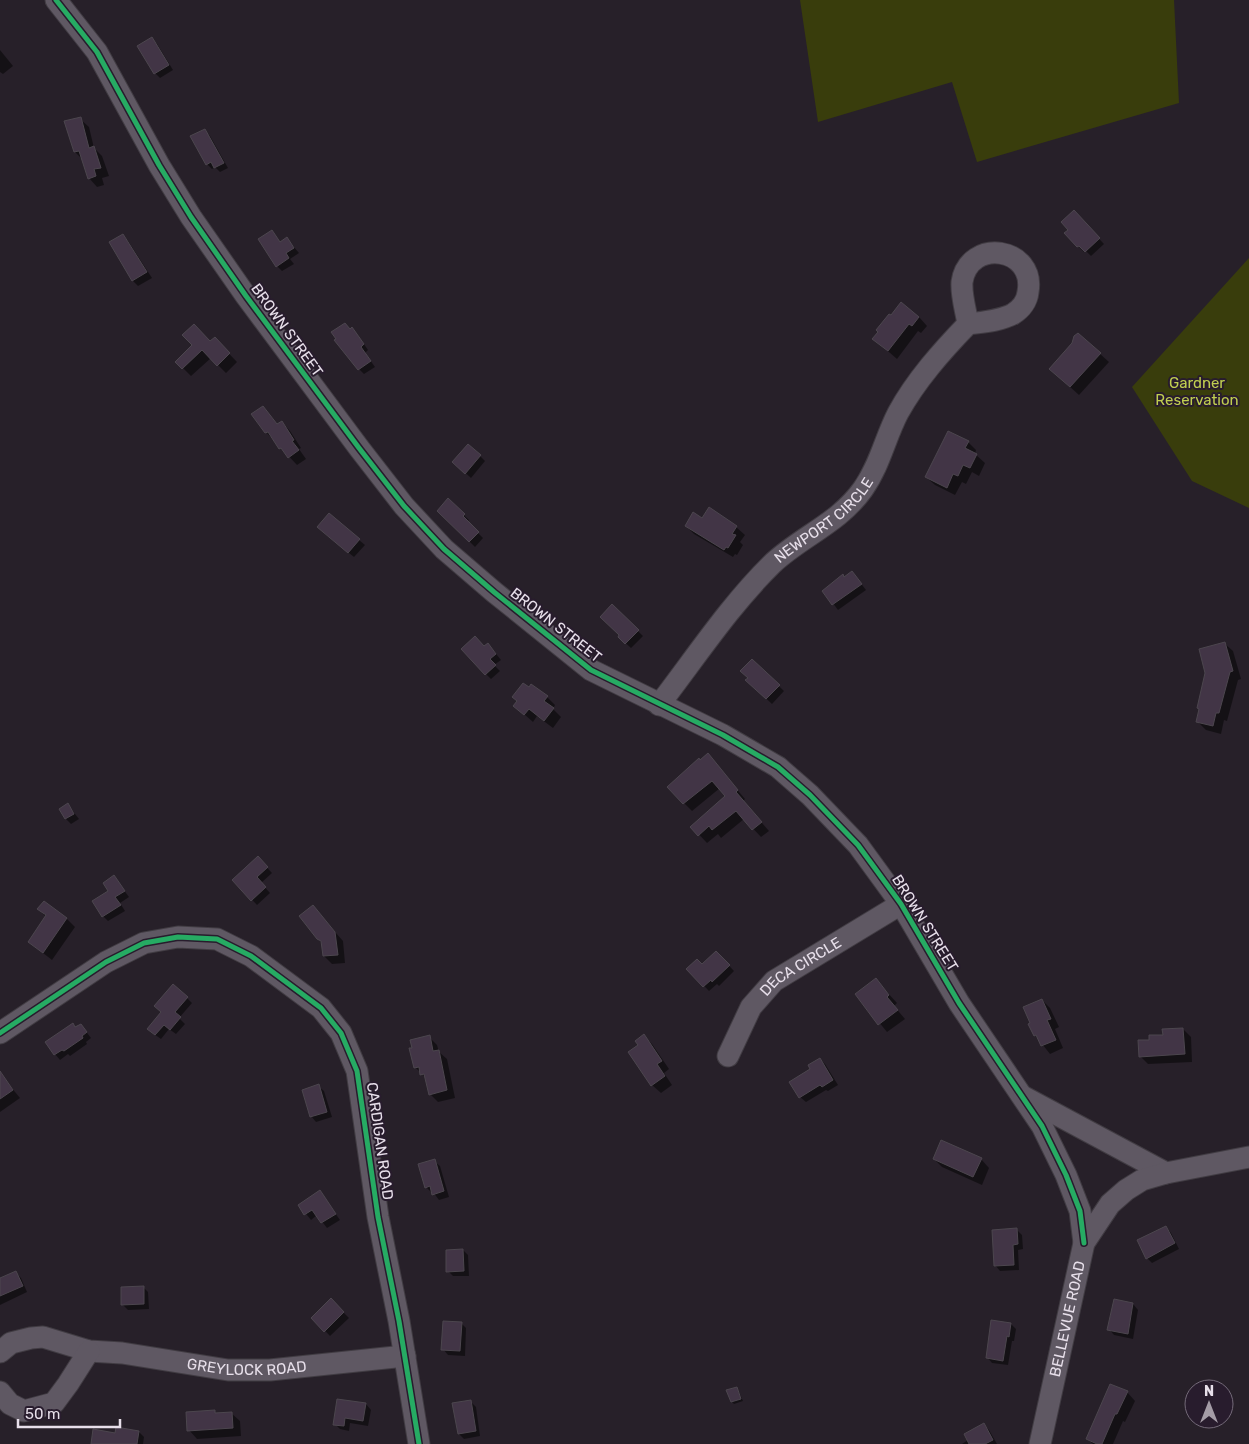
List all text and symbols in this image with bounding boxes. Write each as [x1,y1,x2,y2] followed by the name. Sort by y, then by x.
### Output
[247,280,327,380] street label: BROWN STREET
[1155,374,1239,409] park label: Gardner Reservation
[771,474,877,567] street label: NEWPORT CIRCLE
[507,584,605,666] street label: BROWN STREET
[888,871,962,975] street label: BROWN STREET
[756,933,845,1000] street label: DECA CIRCLE
[363,1081,397,1201] street label: CARDIGAN ROAD
[1046,1259,1089,1379] street label: BELLEVUE ROAD
[186,1355,307,1379] street label: GREYLOCK ROAD
[1184,1379,1234,1429] north arrow
[1204,1383,1214,1400] text: N
[18,1396,120,1428] scale bar
[25,1405,60,1423] text: 50 m

